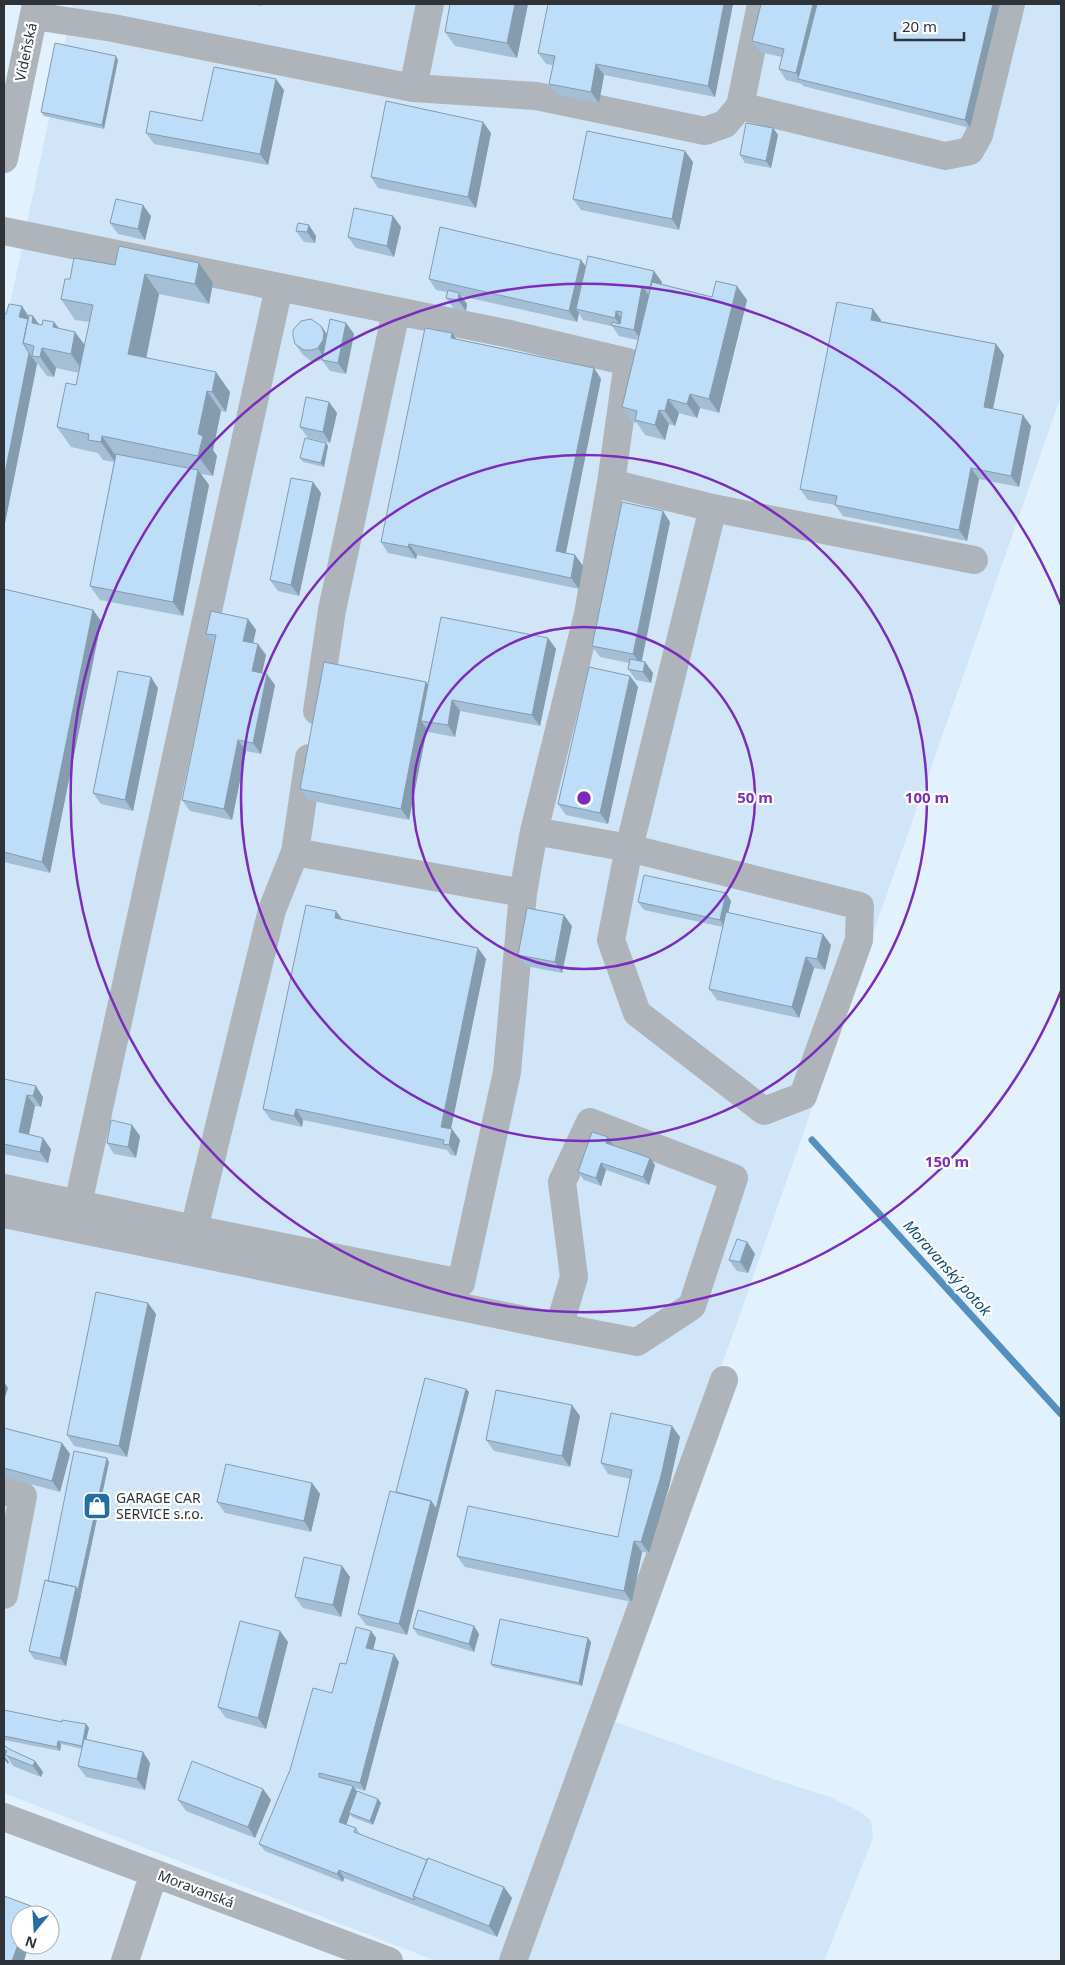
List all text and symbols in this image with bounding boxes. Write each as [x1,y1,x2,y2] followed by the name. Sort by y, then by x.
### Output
[895,10,964,42] scale bar
[902,16,937,36] text: 20 m
[10,21,41,83] street label: Vídeňská
[737,787,773,807] text: 50 m
[905,787,949,807] text: 100 m
[575,789,593,807] centre of rings
[925,1151,969,1171] text: 150 m
[899,1215,996,1320] water label: Moravanský potok
[116,1488,204,1523] place label: GARAGE CAR SERVICE s.r.o.
[82,1491,112,1521] shop icon: GARAGE CAR SERVICE s.r.o.
[155,1865,237,1912] street label: Moravanská
[10,1905,60,1955] north arrow
[22,1932,39,1954] text: N

